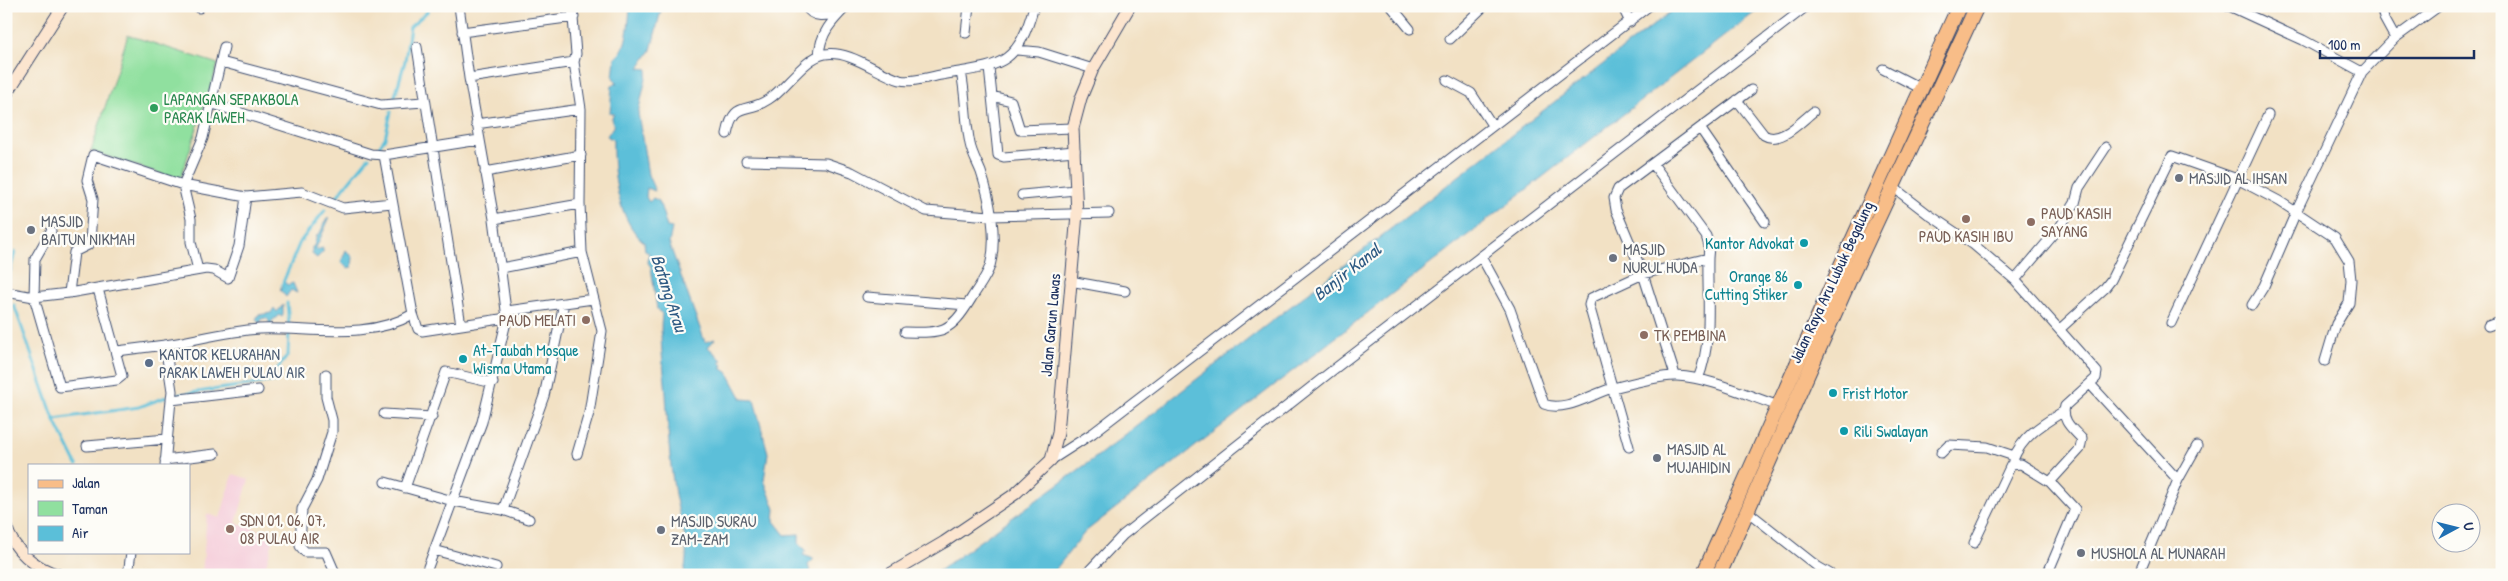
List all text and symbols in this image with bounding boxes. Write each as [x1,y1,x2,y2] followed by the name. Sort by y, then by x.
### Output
[2320,28,2474,60] scale bar
[2328,34,2361,55] text: 100 m
[164,88,299,128] place label: LAPANGAN SEPAKBOLA PARAK LAWEH
[148,102,160,114] marker: LAPANGAN SEPAKBOLA PARAK LAWEH
[2189,167,2287,189] place label: MASJID AL IHSAN
[2173,172,2185,184] marker: MASJID AL IHSAN
[1784,197,1878,367] street label: Jalan Raya Aru Lubuk Begalung
[2041,202,2111,242] place label: PAUD KASIH SAYANG
[41,210,135,250] place label: MASJID BAITUN NIKMAH
[1960,213,1972,225] marker: PAUD KASIH IBU
[2025,216,2037,228] marker: PAUD KASIH SAYANG
[25,224,37,236] marker: MASJID BAITUN NIKMAH
[1919,225,2014,247] place label: PAUD KASIH IBU
[1705,232,1794,254] place label: Kantor Advokat
[1307,236,1387,306] water label: Banjir Kanal
[1798,237,1810,249] marker: Kantor Advokat
[1623,238,1698,278] place label: MASJID NURUL HUDA
[645,251,694,336] water label: Batang Arau
[1607,252,1619,264] marker: MASJID NURUL HUDA
[1705,265,1788,305] place label: Orange 86 Cutting Stiker
[1035,273,1065,377] street label: Jalan Garun Lawas
[1792,279,1804,291] marker: Orange 86 Cutting Stiker
[499,309,576,331] place label: PAUD MELATI
[580,314,592,326] marker: PAUD MELATI
[1654,324,1726,346] place label: TK PEMBINA
[1638,329,1650,341] marker: TK PEMBINA
[473,339,579,379] place label: At-Taubah Mosque Wisma Utama
[159,343,305,383] place label: KANTOR KELURAHAN PARAK LAWEH PULAU AIR
[457,353,469,365] marker: At-Taubah Mosque Wisma Utama
[143,357,155,369] marker: KANTOR KELURAHAN PARAK LAWEH PULAU AIR
[1842,382,1908,404] place label: Frist Motor
[1827,387,1839,399] marker: Frist Motor
[1854,420,1928,442] place label: Rili Swalayan
[1838,425,1850,437] marker: Rili Swalayan
[1667,438,1730,478] place label: MASJID AL MUJAHIDIN
[1651,452,1663,464] marker: MASJID AL MUJAHIDIN
[28,464,190,554] legend
[72,472,100,493] text: Jalan
[72,498,108,519] text: Taman
[2430,504,2480,554] north arrow
[240,509,326,549] place label: SDN 01, 06, 07, 08 PULAU AIR
[671,510,757,550] place label: MASJID SURAU ZAM-ZAM
[2460,521,2479,532] text: U
[72,522,89,543] text: Air
[224,523,236,535] marker: SDN 01, 06, 07, 08 PULAU AIR
[655,524,667,536] marker: MASJID SURAU ZAM-ZAM
[2091,542,2225,564] place label: MUSHOLA AL MUNARAH
[2075,547,2087,559] marker: MUSHOLA AL MUNARAH

